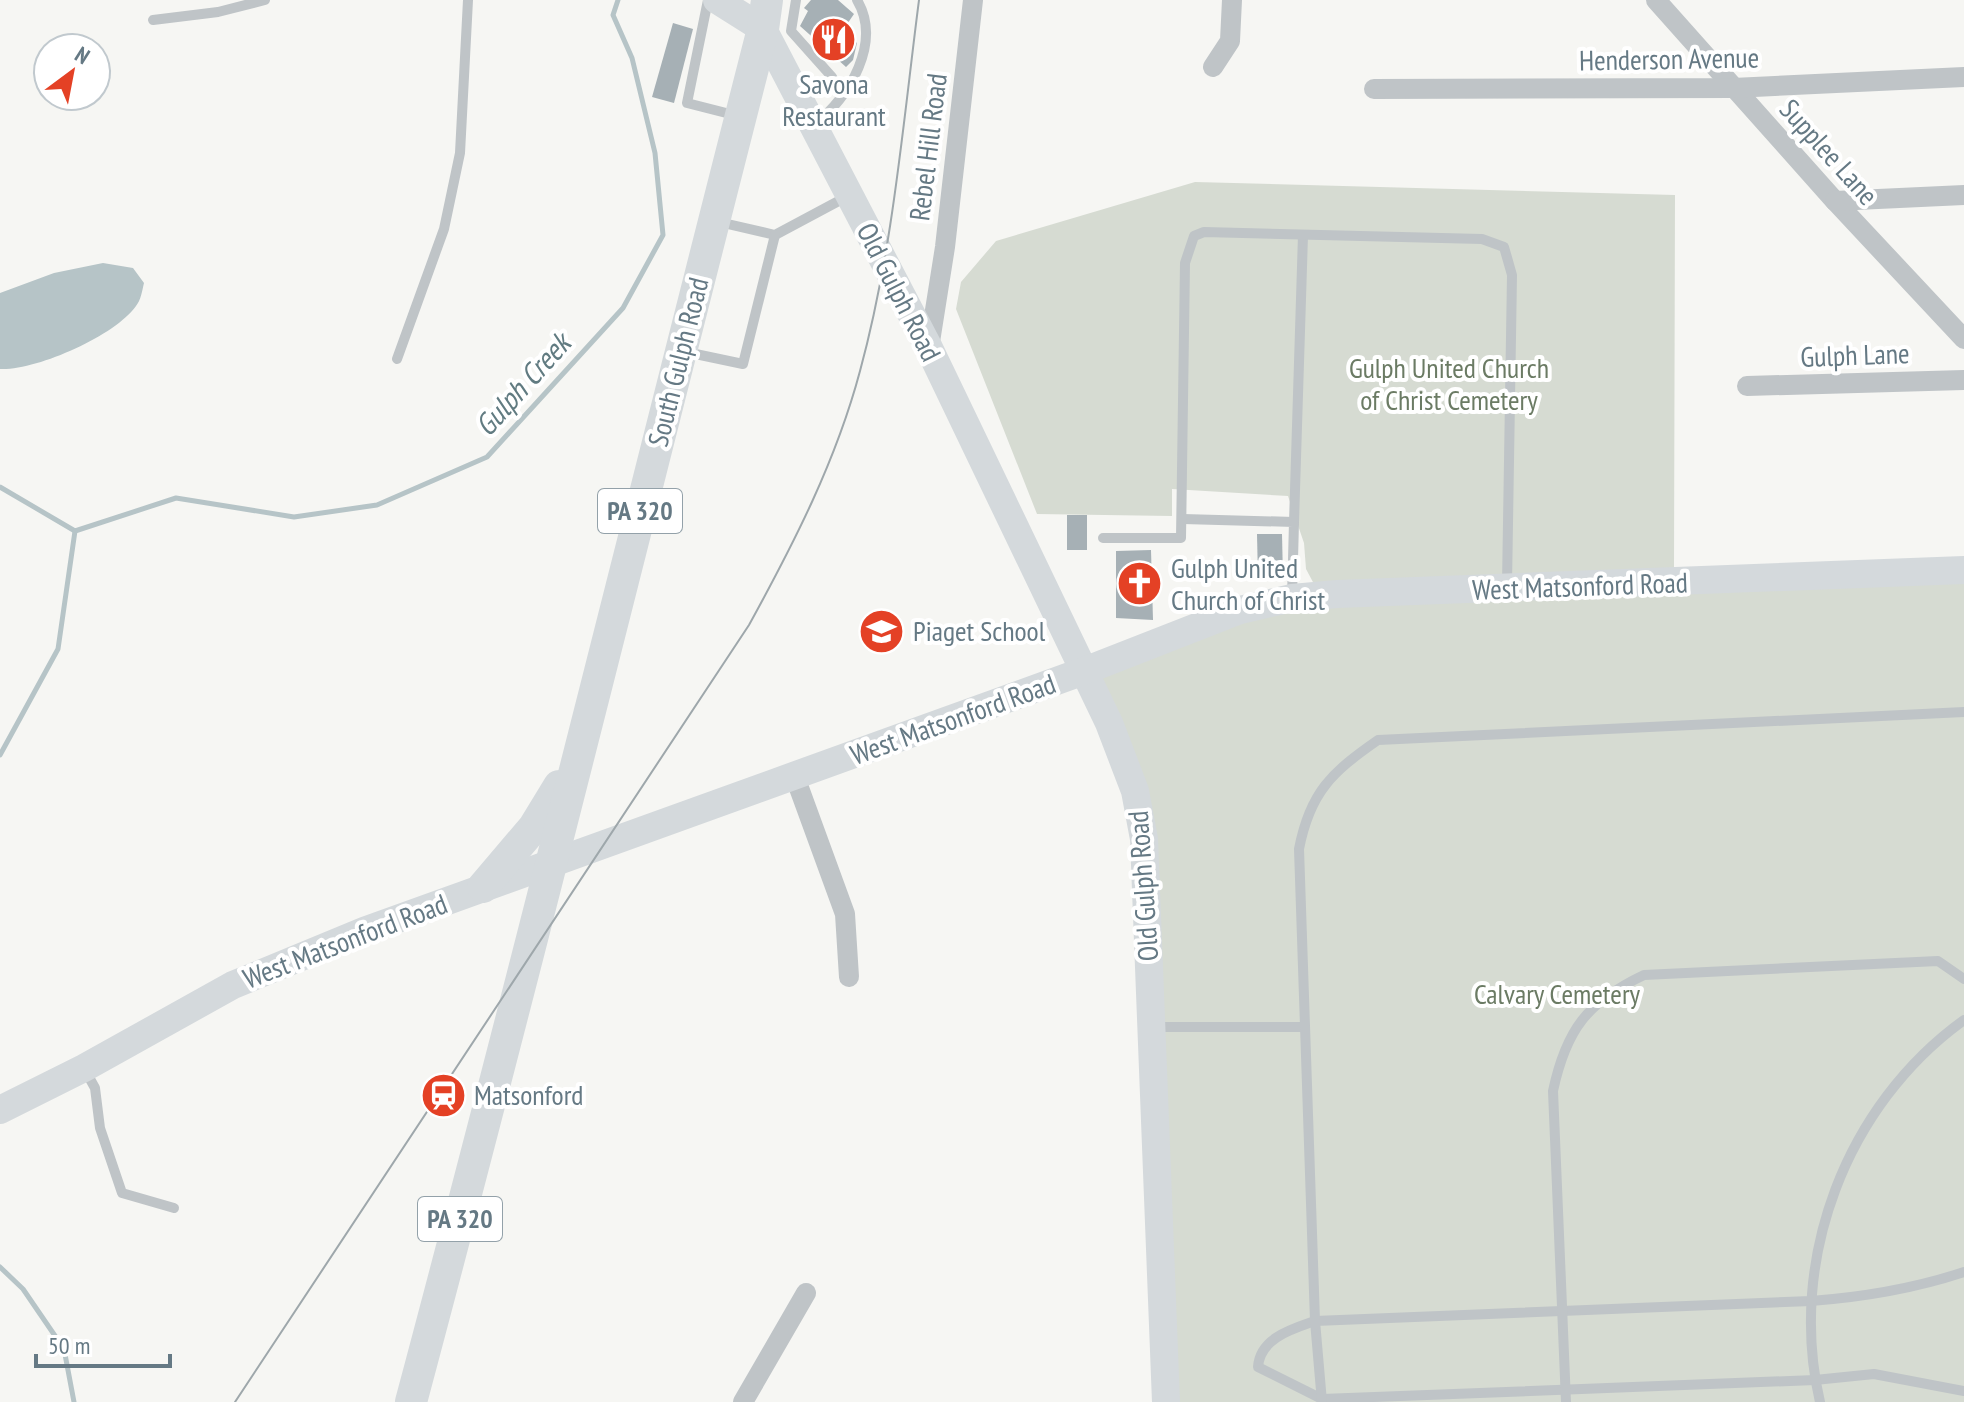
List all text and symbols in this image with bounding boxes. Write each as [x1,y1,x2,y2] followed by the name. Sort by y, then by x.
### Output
[810,15,858,63] restaurant icon: Savona Restaurant
[32,32,112,112] north arrow
[1579,38,1759,79] street label: Henderson Avenue
[70,40,95,70] text: N
[782,65,886,134] place label: Savona Restaurant
[900,71,955,223] street label: Rebel Hill Road
[1772,91,1887,212] street label: Supplee Lane
[849,216,950,367] street label: Old Gulph Road
[639,274,716,450] street label: South Gulph Road
[466,322,580,444] water label: Gulph Creek
[1800,334,1910,375] street label: Gulph Lane
[1349,349,1549,418] park label: Gulph United Church of Christ Cemetery
[598,489,682,533] road number: PA 320
[1171,549,1325,618] place label: Gulph United Church of Christ
[1116,560,1164,608] church icon: Gulph United Church of Christ
[1472,563,1688,608] street label: West Matsonford Road
[858,607,906,655] school or university icon: Piaget School
[913,612,1046,649] place label: Piaget School
[845,664,1060,773] street label: West Matsonford Road
[1119,810,1166,962] street label: Old Gulph Road
[238,885,452,996] street label: West Matsonford Road
[1474,975,1641,1012] park label: Calvary Cemetery
[419,1071,467,1119] station icon: Matsonford
[474,1076,583,1113] place label: Matsonford
[418,1197,502,1241] road number: PA 320
[36,1318,170,1368] scale bar
[48,1330,90,1361] text: 50 m

